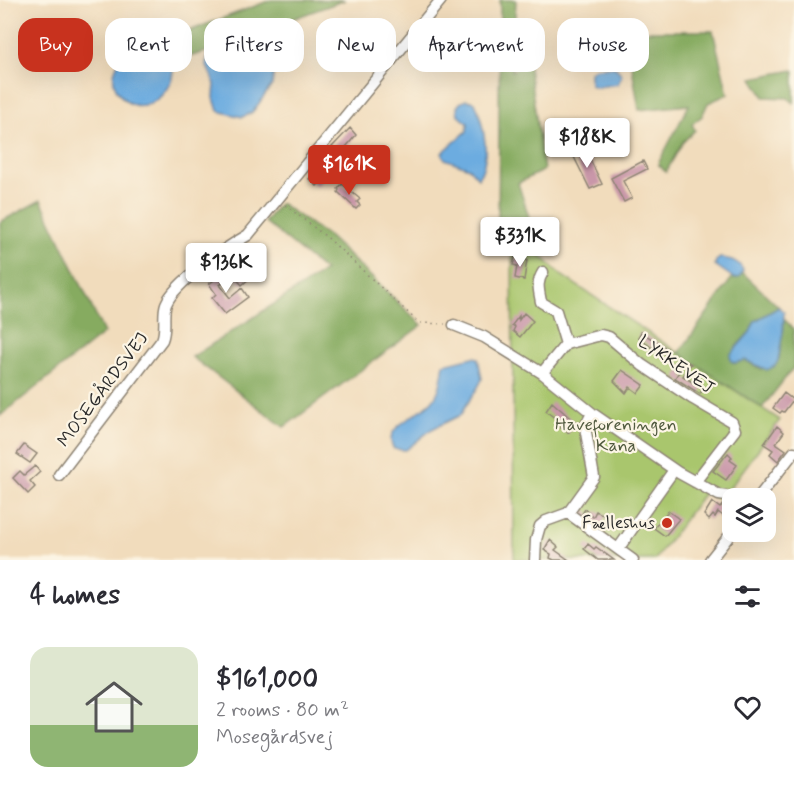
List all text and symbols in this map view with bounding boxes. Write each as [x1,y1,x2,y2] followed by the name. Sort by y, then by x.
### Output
[18,18,93,72] chip: Buy
[105,18,192,72] chip: Rent
[204,18,304,72] chip: Filters
[316,18,396,72] chip: New
[408,18,545,72] chip: Apartment
[557,18,649,72] chip: House
[545,118,629,169] pin: $188K
[559,124,615,151] text: $188K
[307,145,391,196] pin: $161K
[322,151,376,178] text: $161K
[478,217,562,268] pin: $331K
[494,223,546,250] text: $331K
[184,243,268,294] pin: $136K
[200,249,252,276] text: $136K
[52,328,154,452] street label: MOSEGÅRDSVEJ
[633,330,719,400] street label: LYKKEVEJ
[555,413,677,458] park label: Haveforeningen Kana
[722,488,776,542] map controls
[722,488,776,542] button: layers
[582,511,655,535] place label: Fælleshus
[660,516,674,530] marker: Fælleshus
[30,579,120,613] text: 4 homes
[731,580,764,613] icon: filters
[216,663,318,697] text: $161,000
[78,671,150,743] icon: home
[731,691,764,724] icon: heart
[216,697,349,724] text: 2 rooms · 80 m²
[216,724,333,751] text: Mosegårdsvej

